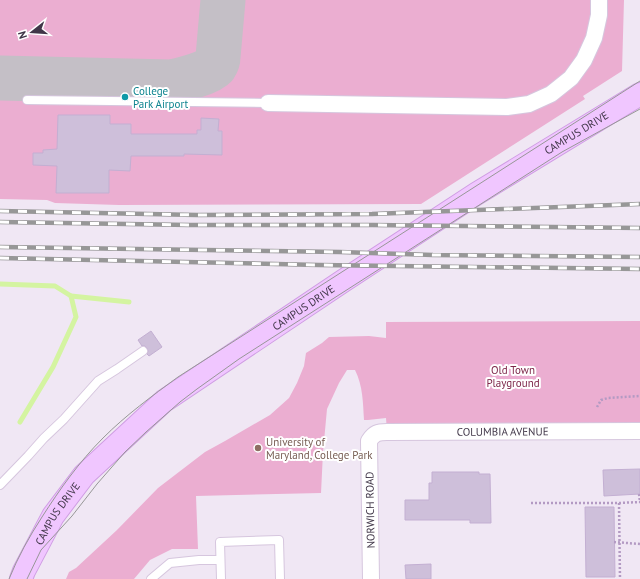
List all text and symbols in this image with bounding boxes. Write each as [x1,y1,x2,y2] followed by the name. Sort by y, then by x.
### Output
[12,12,52,52] north arrow
[15,29,30,40] text: N
[133,84,189,111] place label: College Park Airport
[120,92,130,102] marker: College Park Airport
[542,108,611,158] street label: CAMPUS DRIVE
[270,281,337,333] street label: CAMPUS DRIVE
[486,363,540,390] park label: Old Town Playground
[457,424,549,439] street label: COLUMBIA AVENUE
[266,435,373,462] place label: University of Maryland, College Park
[253,443,263,453] marker: University of Maryland, College Park
[362,471,378,549] street label: NORWICH ROAD
[32,479,83,547] street label: CAMPUS DRIVE

